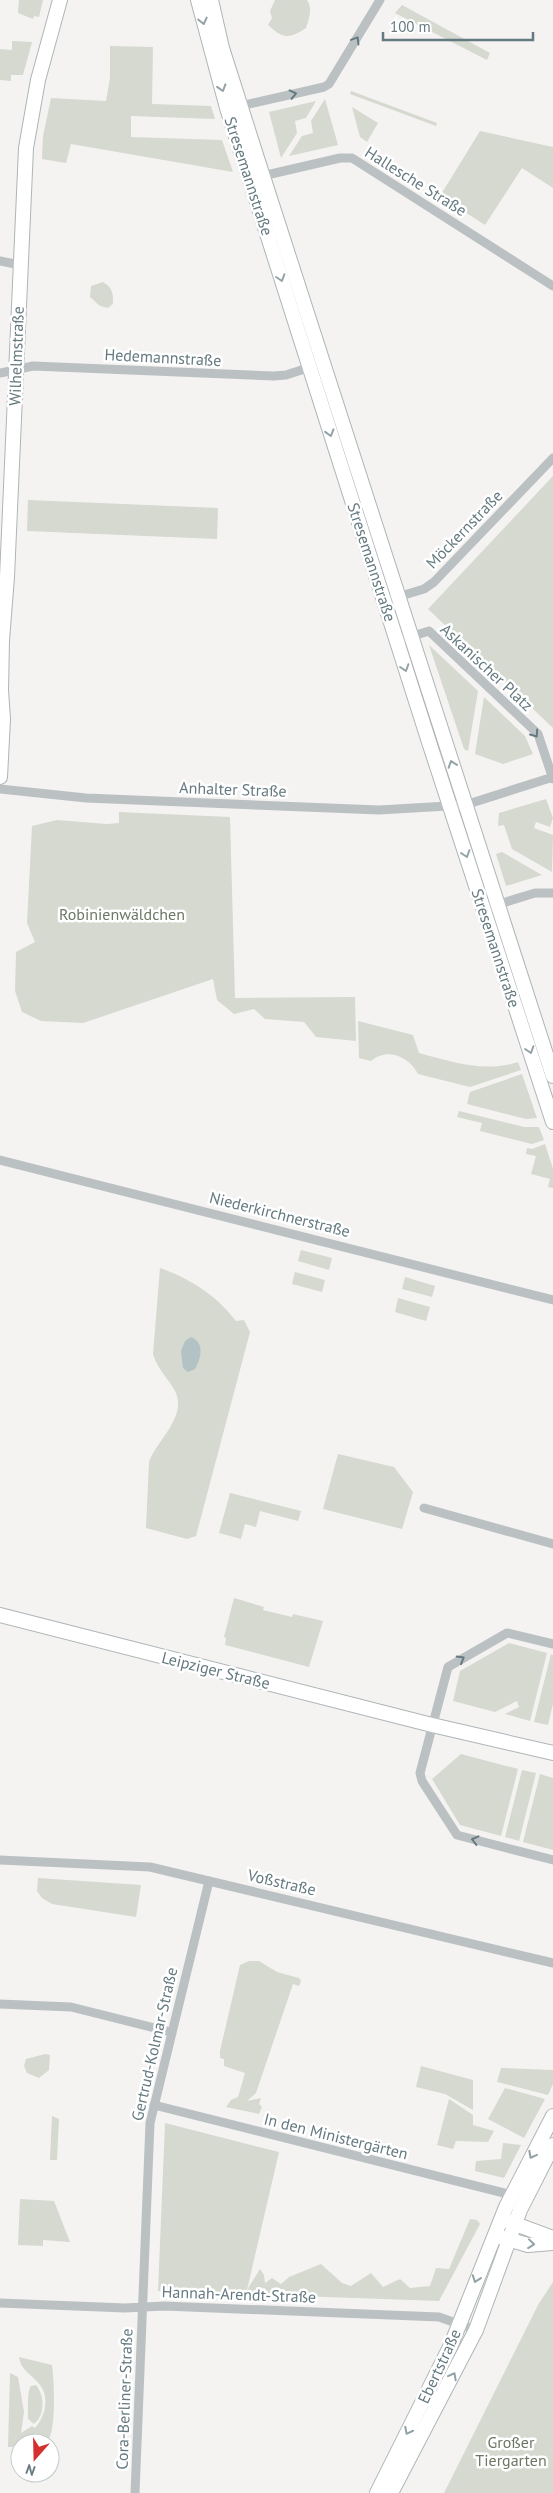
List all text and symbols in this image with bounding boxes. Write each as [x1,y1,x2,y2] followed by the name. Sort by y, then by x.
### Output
[383,10,533,42] scale bar
[197,16,208,25] one-way arrow
[390,17,431,36] text: 100 m
[349,37,359,46] one-way arrow
[216,84,226,92] one-way arrow
[288,89,297,100] one-way arrow
[220,114,278,238] street label: Stresemannstraße
[361,142,471,220] street label: Hallesche Straße
[276,273,286,281] one-way arrow
[4,306,28,406] street label: Wilhelmstraße
[104,344,222,370] street label: Hedemannstraße
[325,428,335,436] one-way arrow
[422,486,506,572] street label: Möckernstraße
[343,500,401,624] street label: Stresemannstraße
[437,619,537,715] street label: Askanischer Platz
[400,663,410,671] one-way arrow
[529,728,538,738] one-way arrow
[448,760,458,768] one-way arrow
[179,777,287,801] street label: Anhalter Straße
[460,849,470,857] one-way arrow
[467,886,525,1010] street label: Stresemannstraße
[59,904,185,924] park label: Robinienwäldchen
[524,1046,534,1054] one-way arrow
[208,1187,352,1241] street label: Niederkirchnerstraße
[160,1647,272,1693] street label: Leipziger Straße
[455,1656,464,1666] one-way arrow
[471,1835,480,1846] one-way arrow
[245,1864,318,1900] street label: Voßstraße
[127,1965,181,2123] street label: Gertrud-Kolmar-Straße
[262,2108,410,2164] street label: In den Ministergärten
[528,2150,538,2159] one-way arrow
[527,2239,535,2250] one-way arrow
[472,2275,482,2283] one-way arrow
[161,2281,317,2307] street label: Hannah-Arendt-Straße
[413,2326,465,2406] street label: Ebertstraße
[112,2328,136,2470] street label: Cora-Berliner-Straße
[447,2372,457,2381] one-way arrow
[404,2425,414,2434] one-way arrow
[475,2432,547,2470] park label: Großer Tiergarten
[10,2433,60,2483] north arrow
[23,2460,38,2480] text: N

